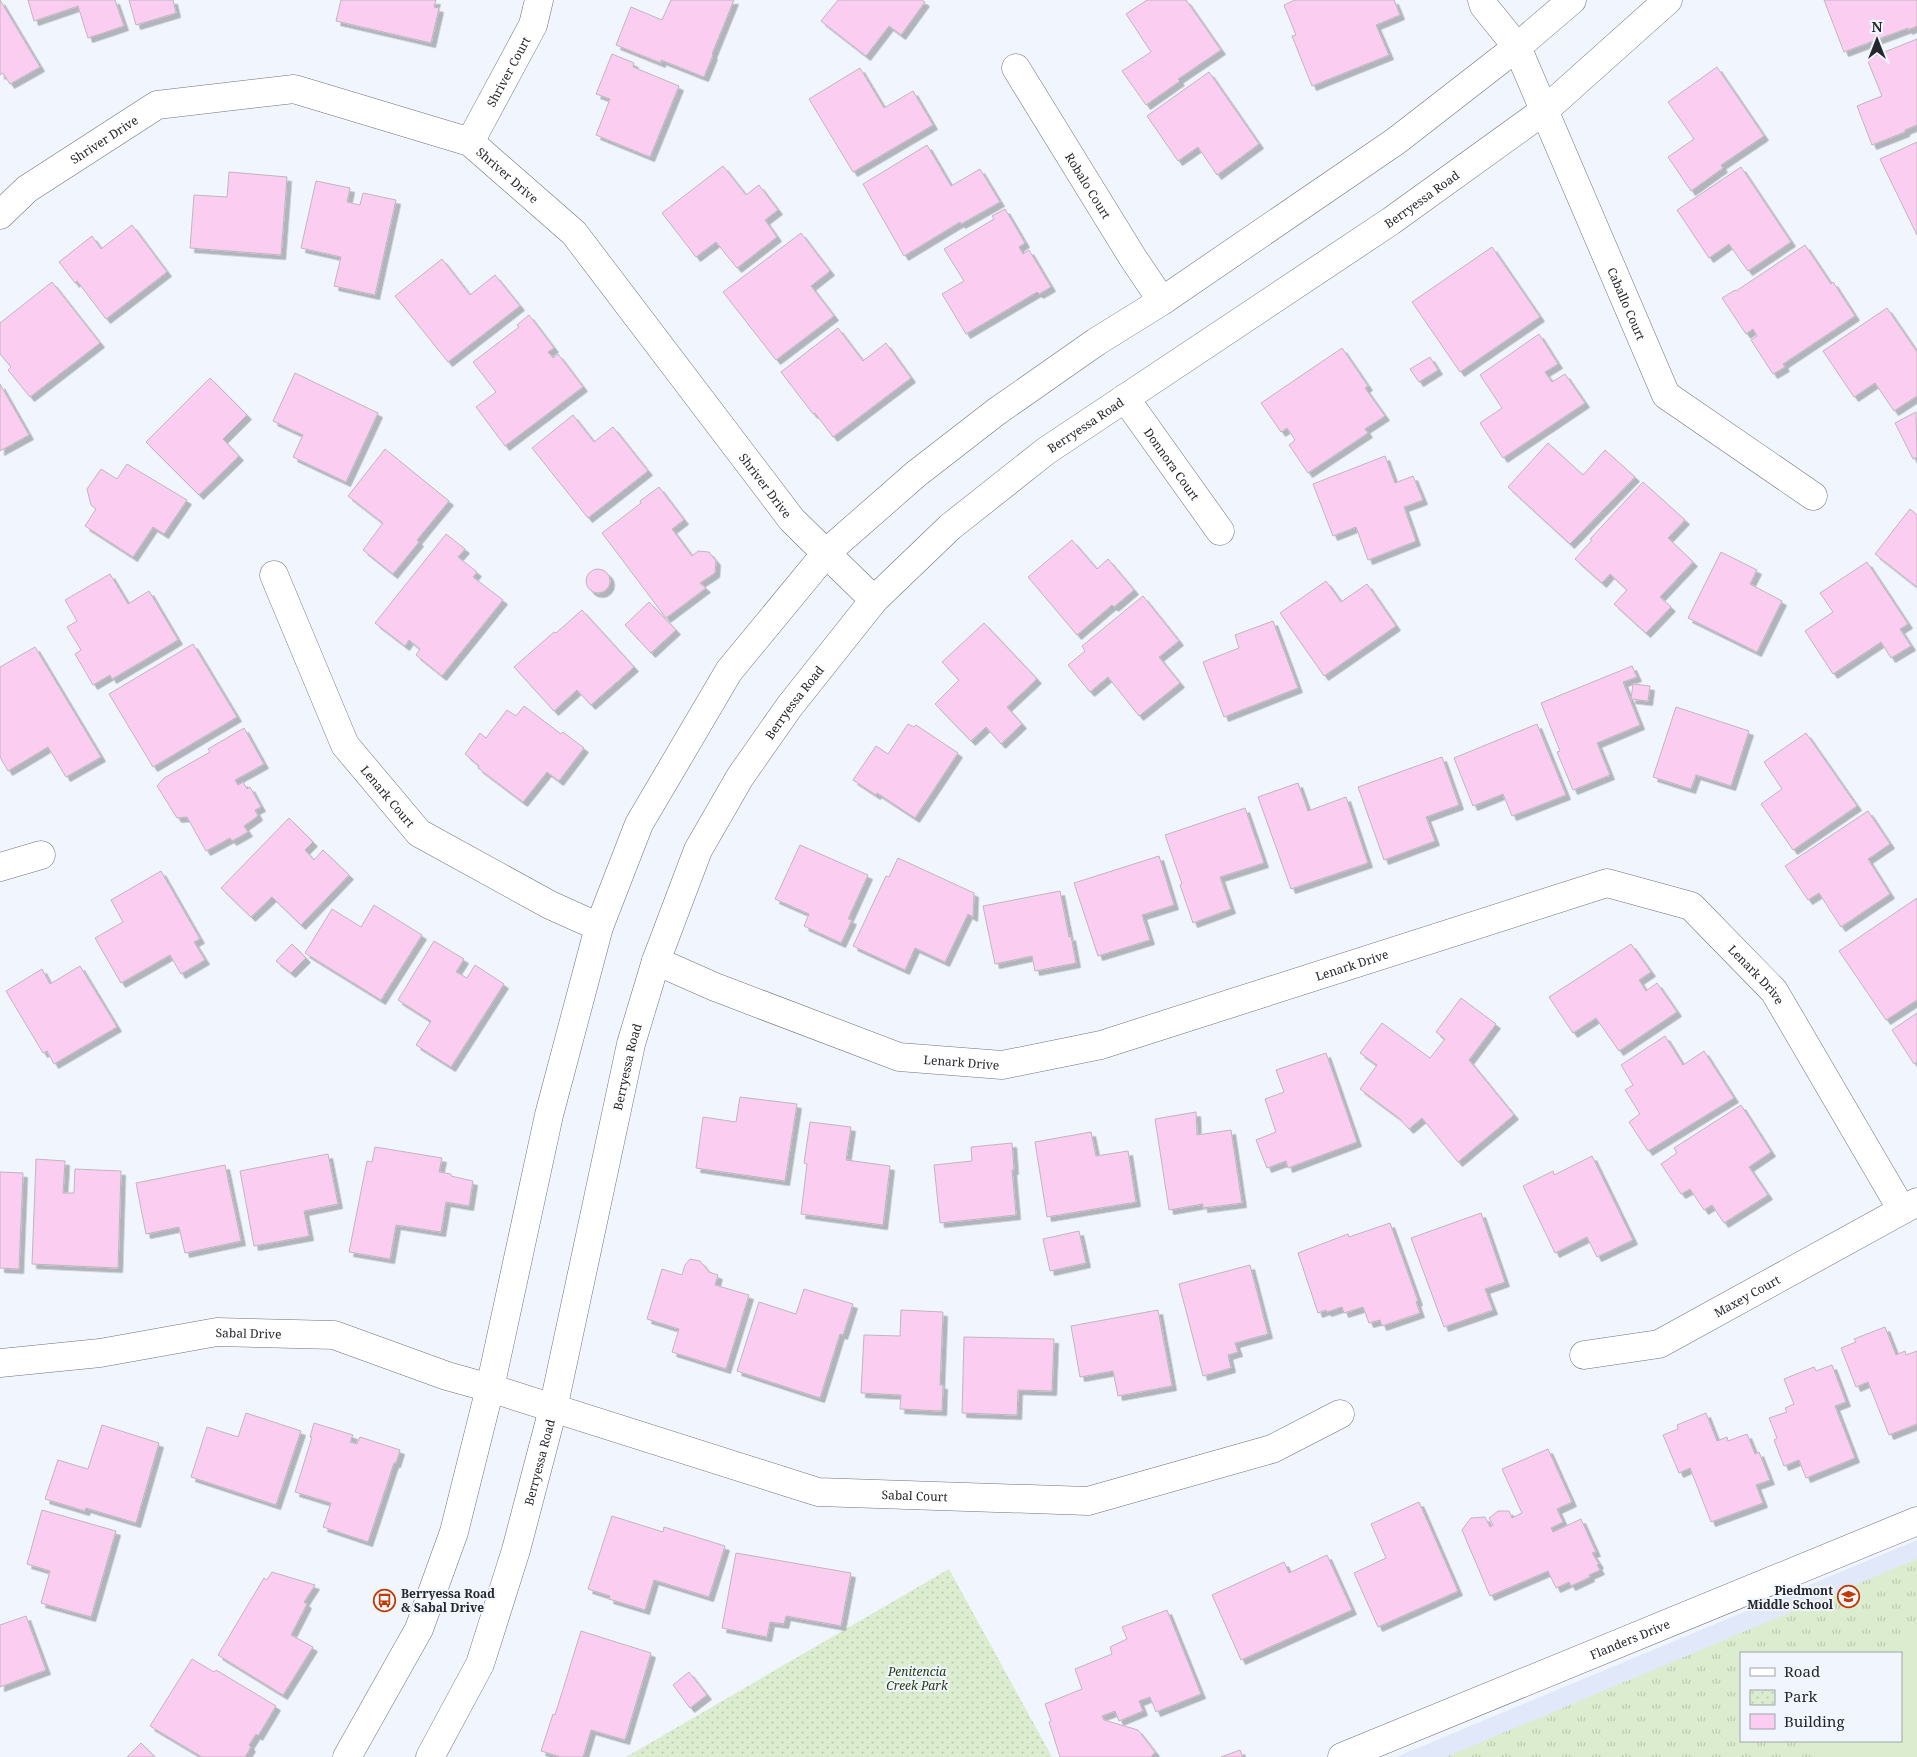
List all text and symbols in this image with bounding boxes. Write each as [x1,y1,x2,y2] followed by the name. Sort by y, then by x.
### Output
[1852,15,1902,65] north arrow
[1871,17,1883,36] text: N
[482,33,534,110] street label: Shriver Court
[67,111,141,167] street label: Shriver Drive
[473,143,542,207] street label: Shriver Drive
[1062,149,1115,222] street label: Robalo Court
[1381,166,1463,232] street label: Berryessa Road
[1604,264,1650,343] street label: Caballo Court
[1044,393,1127,456] street label: Berryessa Road
[1140,424,1204,504] street label: Donnora Court
[735,449,796,521] street label: Shriver Drive
[761,661,828,743] street label: Berryessa Road
[357,762,419,831] street label: Lenark Court
[1725,941,1788,1007] street label: Lenark Drive
[1313,945,1391,984] street label: Lenark Drive
[609,1021,645,1112] street label: Berryessa Road
[923,1050,1000,1073] street label: Lenark Drive
[1711,1271,1783,1321] street label: Maxey Court
[215,1323,282,1342] street label: Sabal Drive
[520,1417,559,1507] street label: Berryessa Road
[881,1486,948,1505] street label: Sabal Court
[1747,1582,1834,1613] place label: Piedmont Middle School
[401,1585,495,1616] place label: Berryessa Road & Sabal Drive
[1837,1585,1861,1609] school or university icon: Piedmont Middle School
[373,1588,397,1612] bus stop icon: Berryessa Road & Sabal Drive
[1587,1615,1672,1663] street label: Flanders Drive
[1740,1652,1902,1742] legend
[1784,1661,1820,1681] text: Road
[886,1663,949,1694] park label: Penitencia Creek Park
[1784,1686,1818,1706] text: Park
[1784,1711,1845,1731] text: Building

